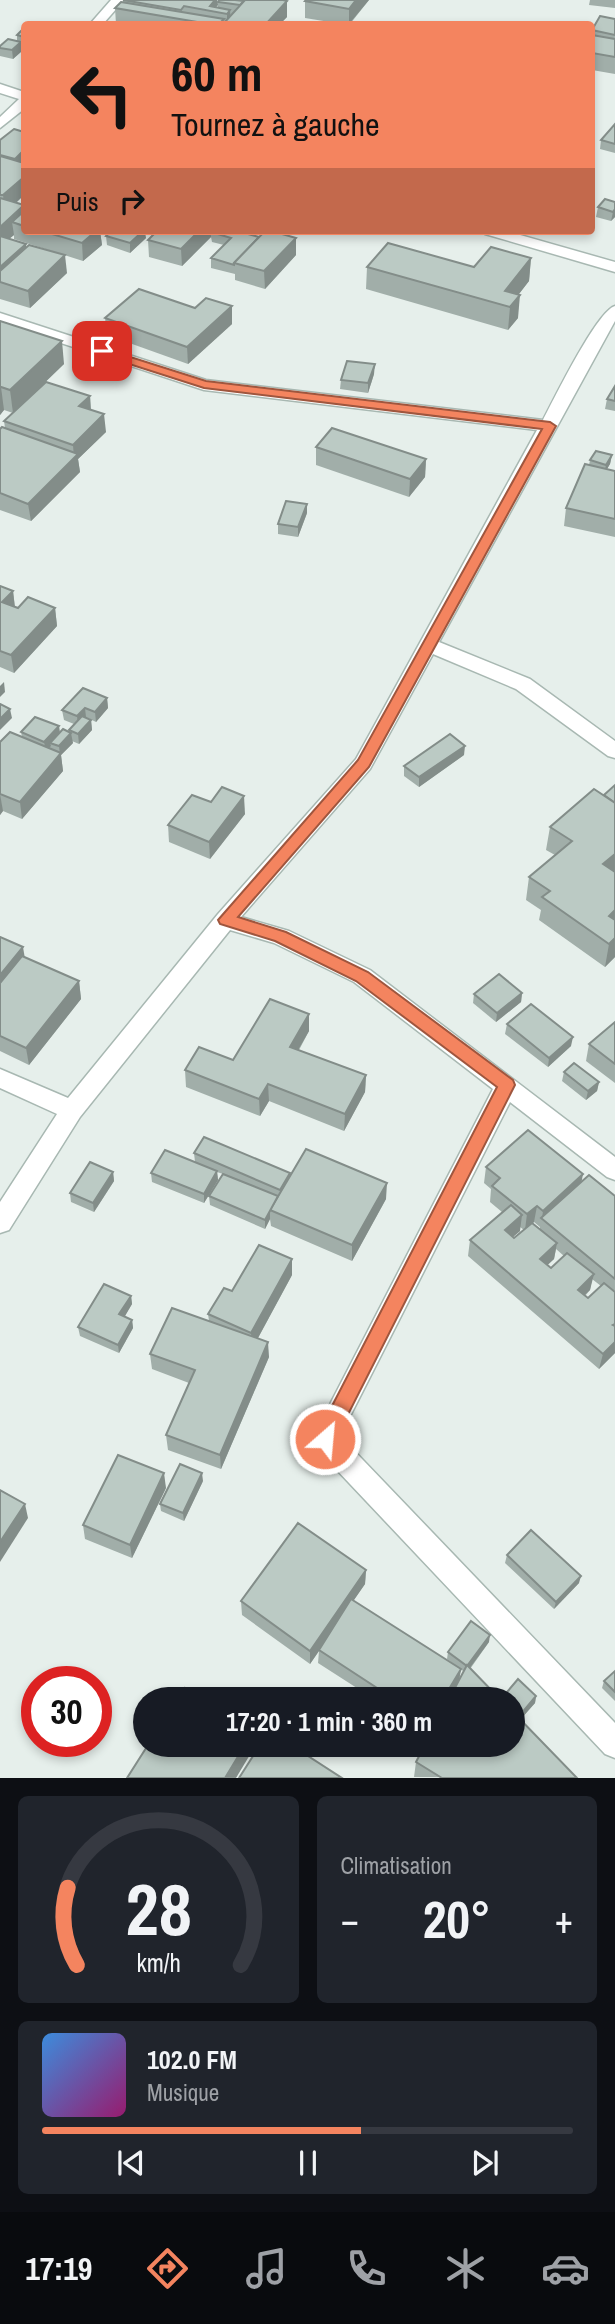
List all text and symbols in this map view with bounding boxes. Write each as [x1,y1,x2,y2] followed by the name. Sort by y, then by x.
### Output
[171,40,263,106] text: 60 m
[56,49,147,140] icon: left
[171,103,380,146] text: Tournez à gauche
[113,182,151,220] icon: right
[56,184,99,219] text: Puis
[72,321,132,381] pin
[83,332,121,370] icon: arrive
[288,1402,362,1476] position arrow
[21,1666,112,1757] speed limit sign: 30
[226,1704,432,1739] text: 17:20 · 1 min · 360 m
[341,1850,452,1881] text: Climatisation
[125,1861,191,1959] text: 28
[423,1884,491,1954] text: 20°
[341,1894,359,1945] text: −
[555,1894,573,1945] text: +
[136,1946,180,1980] text: km/h
[147,2042,237,2077] text: 102.0 FM
[147,2077,219,2108] text: Musique
[112,2144,150,2182] icon: previous
[289,2144,327,2182] icon: pause
[466,2144,504,2182] icon: next
[143,2244,192,2293] icon: directions
[242,2244,291,2293] icon: music
[342,2244,391,2293] icon: phone
[441,2244,490,2293] icon: climate
[541,2244,590,2293] icon: car
[25,2247,92,2290] text: 17:19

